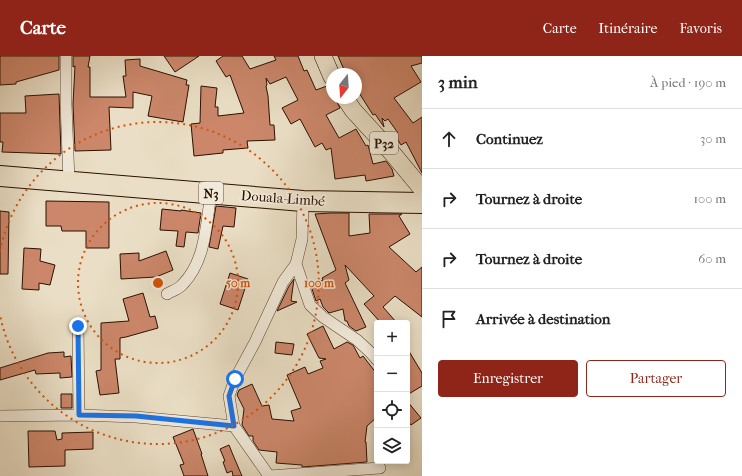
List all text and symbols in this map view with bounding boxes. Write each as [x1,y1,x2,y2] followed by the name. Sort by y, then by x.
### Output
[20,17,66,39] text: Carte
[543,20,577,37] text: Carte
[599,20,657,37] text: Itinéraire
[679,20,722,37] text: Favoris
[326,68,362,104] north arrow
[438,72,478,92] text: 3 min
[650,75,726,90] text: À pied · 190 m
[438,128,460,150] icon: ahead
[476,130,543,148] text: Continuez
[700,131,726,146] text: 30 m
[370,132,398,154] road number: P32
[199,182,223,204] road number: N3
[240,187,326,210] street label: Douala-Limbé
[438,188,460,210] icon: right
[476,190,582,208] text: Tournez à droite
[693,191,726,206] text: 100 m
[438,248,460,270] icon: right
[476,250,582,268] text: Tournez à droite
[698,251,726,266] text: 60 m
[151,276,165,290] centre of rings
[226,276,251,290] text: 50 m
[304,276,335,290] text: 100 m
[438,308,460,330] icon: arrive
[476,310,611,328] text: Arrivée à destination
[69,317,87,335] route end
[374,320,410,464] map controls
[374,320,410,356] button: +
[374,356,410,392] button: −
[438,360,578,397] button: Enregistrer
[586,360,726,397] button: Partager
[226,370,244,388] route start
[374,392,410,428] button: locate
[374,428,410,464] button: layers

